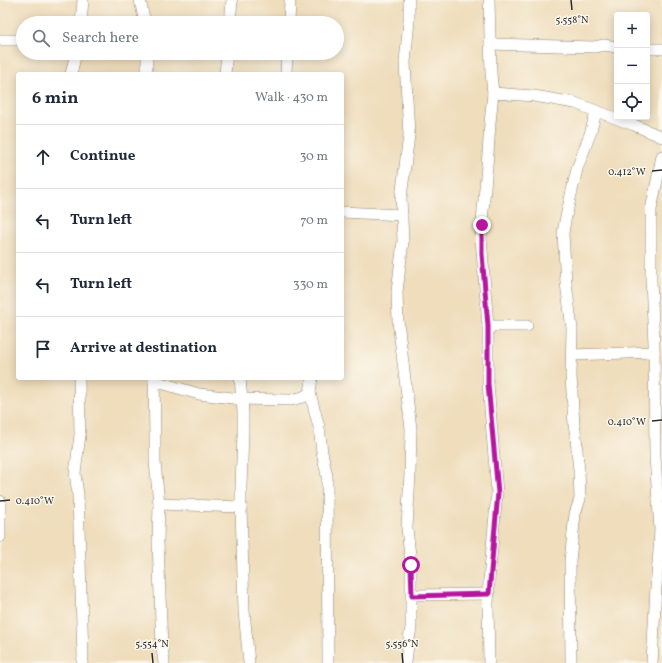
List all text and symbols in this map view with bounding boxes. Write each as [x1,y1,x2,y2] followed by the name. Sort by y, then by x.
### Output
[614,12,650,120] map controls
[614,12,650,48] button: +
[556,13,589,27] text: 5.558°N
[16,16,344,60] search box
[30,27,52,49] icon: search
[62,28,139,49] text: Search here
[614,48,650,84] button: −
[614,84,650,120] button: locate
[32,87,78,110] text: 6 min
[255,89,328,107] text: Walk · 430 m
[32,146,54,168] icon: ahead
[70,146,135,167] text: Continue
[300,148,328,166] text: 30 m
[608,165,646,179] text: 0.412°W
[32,210,54,232] icon: left
[70,210,132,231] text: Turn left
[300,212,328,230] text: 70 m
[473,216,491,234] route end
[32,274,54,296] icon: left
[70,274,132,295] text: Turn left
[293,276,328,294] text: 330 m
[32,338,54,360] icon: arrive
[70,338,217,359] text: Arrive at destination
[608,415,646,429] text: 0.410°W
[16,494,54,508] text: 0.410°W
[402,556,420,574] route start
[135,637,169,651] text: 5.554°N
[386,637,419,651] text: 5.556°N

